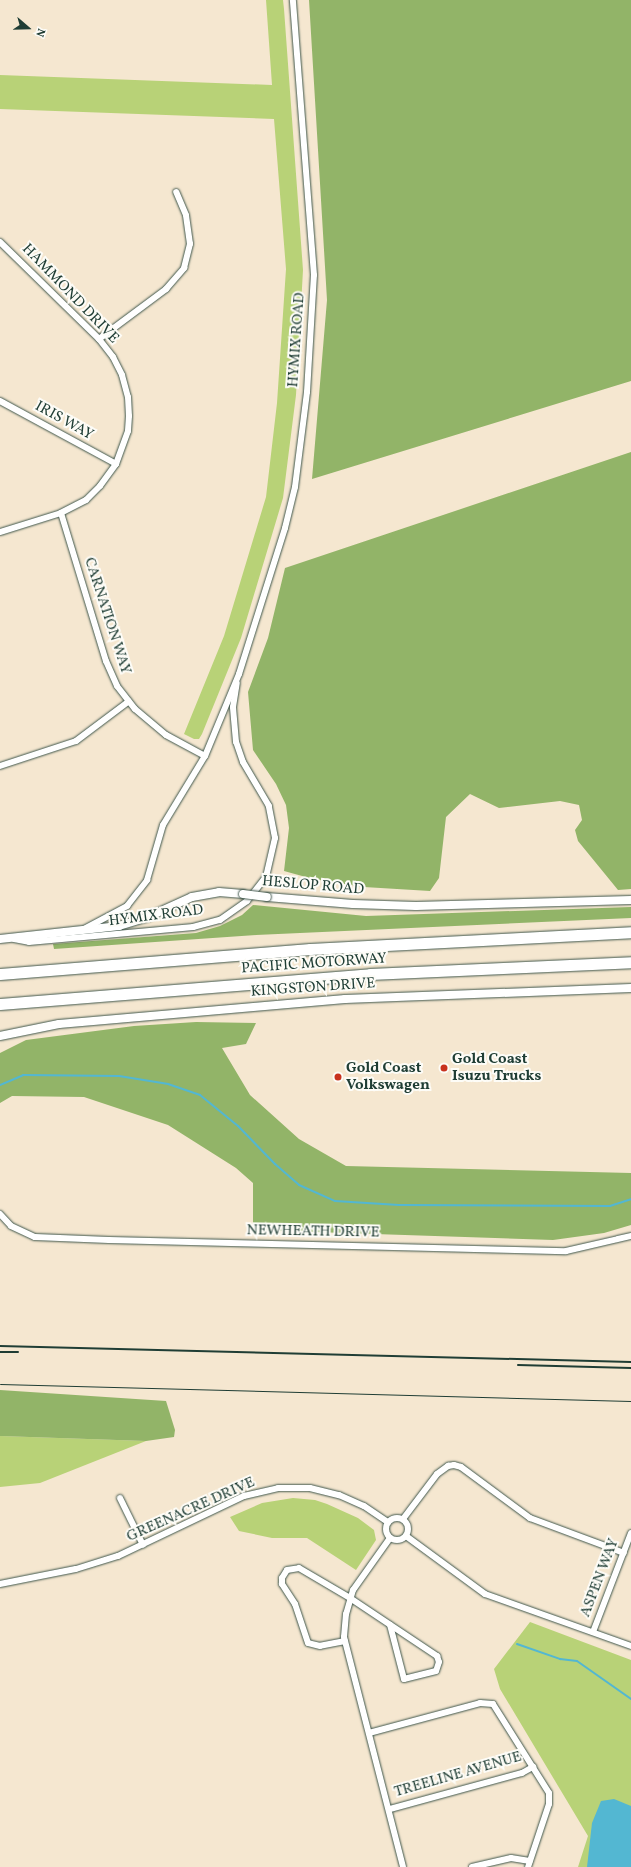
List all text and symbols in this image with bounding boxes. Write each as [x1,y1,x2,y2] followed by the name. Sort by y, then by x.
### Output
[8,8,48,48] north arrow
[31,26,48,39] text: N
[18,240,122,348] street label: HAMMOND DRIVE
[285,292,309,388] street label: HYMIX ROAD
[31,397,97,445] street label: IRIS WAY
[80,555,134,677] street label: CARNATION WAY
[261,873,365,899] street label: HESLOP ROAD
[108,901,204,931] street label: HYMIX ROAD
[241,950,387,978] street label: PACIFIC MOTORWAY
[250,975,376,1001] street label: KINGSTON DRIVE
[452,1050,542,1085] place label: Gold Coast Isuzu Trucks
[346,1059,430,1094] place label: Gold Coast Volkswagen
[439,1063,449,1073] marker: Gold Coast Isuzu Trucks
[333,1072,343,1082] marker: Gold Coast Volkswagen
[246,1222,380,1242] street label: NEWHEATH DRIVE
[124,1474,258,1546] street label: GREENACRE DRIVE
[577,1536,623,1620] street label: ASPEN WAY
[392,1748,524,1802] street label: TREELINE AVENUE

